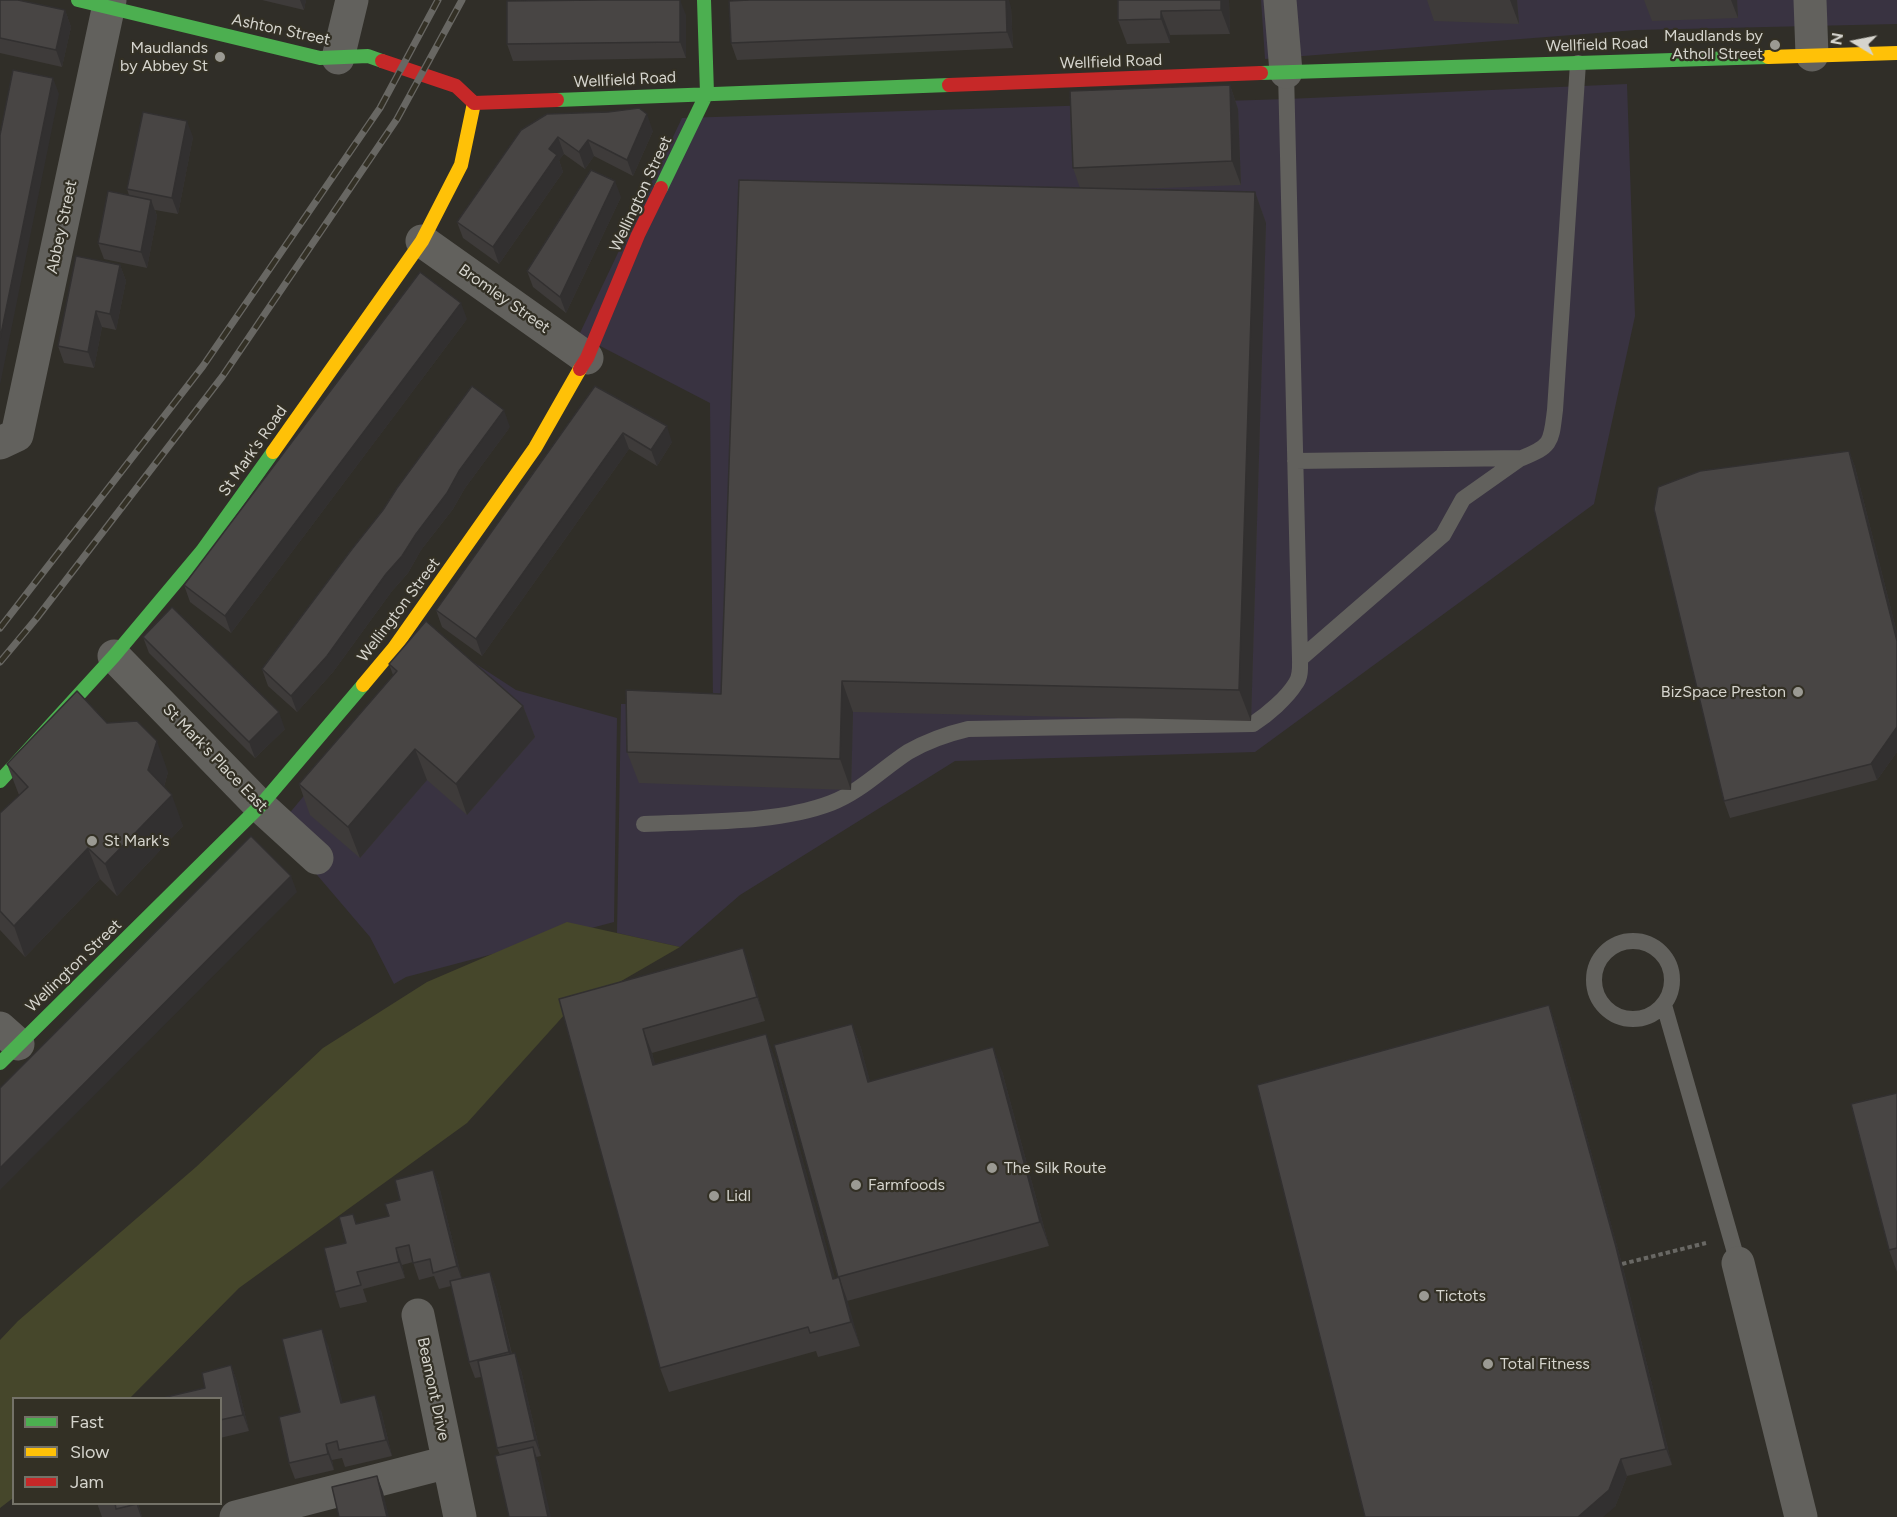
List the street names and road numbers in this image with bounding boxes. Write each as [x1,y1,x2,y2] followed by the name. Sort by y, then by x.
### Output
[230,10,332,50] street label: Ashton Street
[1545,34,1649,56] street label: Wellfield Road
[1059,51,1163,73] street label: Wellfield Road
[573,68,677,92] street label: Wellfield Road
[606,133,676,255] street label: Wellington Street
[43,178,81,276] street label: Abbey Street
[455,260,553,338] street label: Bromley Street
[215,402,291,500] street label: St Mark's Road
[354,554,444,666] street label: Wellington Street
[159,700,271,816] street label: St Mark's Place East
[22,916,126,1016] street label: Wellington Street
[413,1335,453,1443] street label: Beamont Drive

